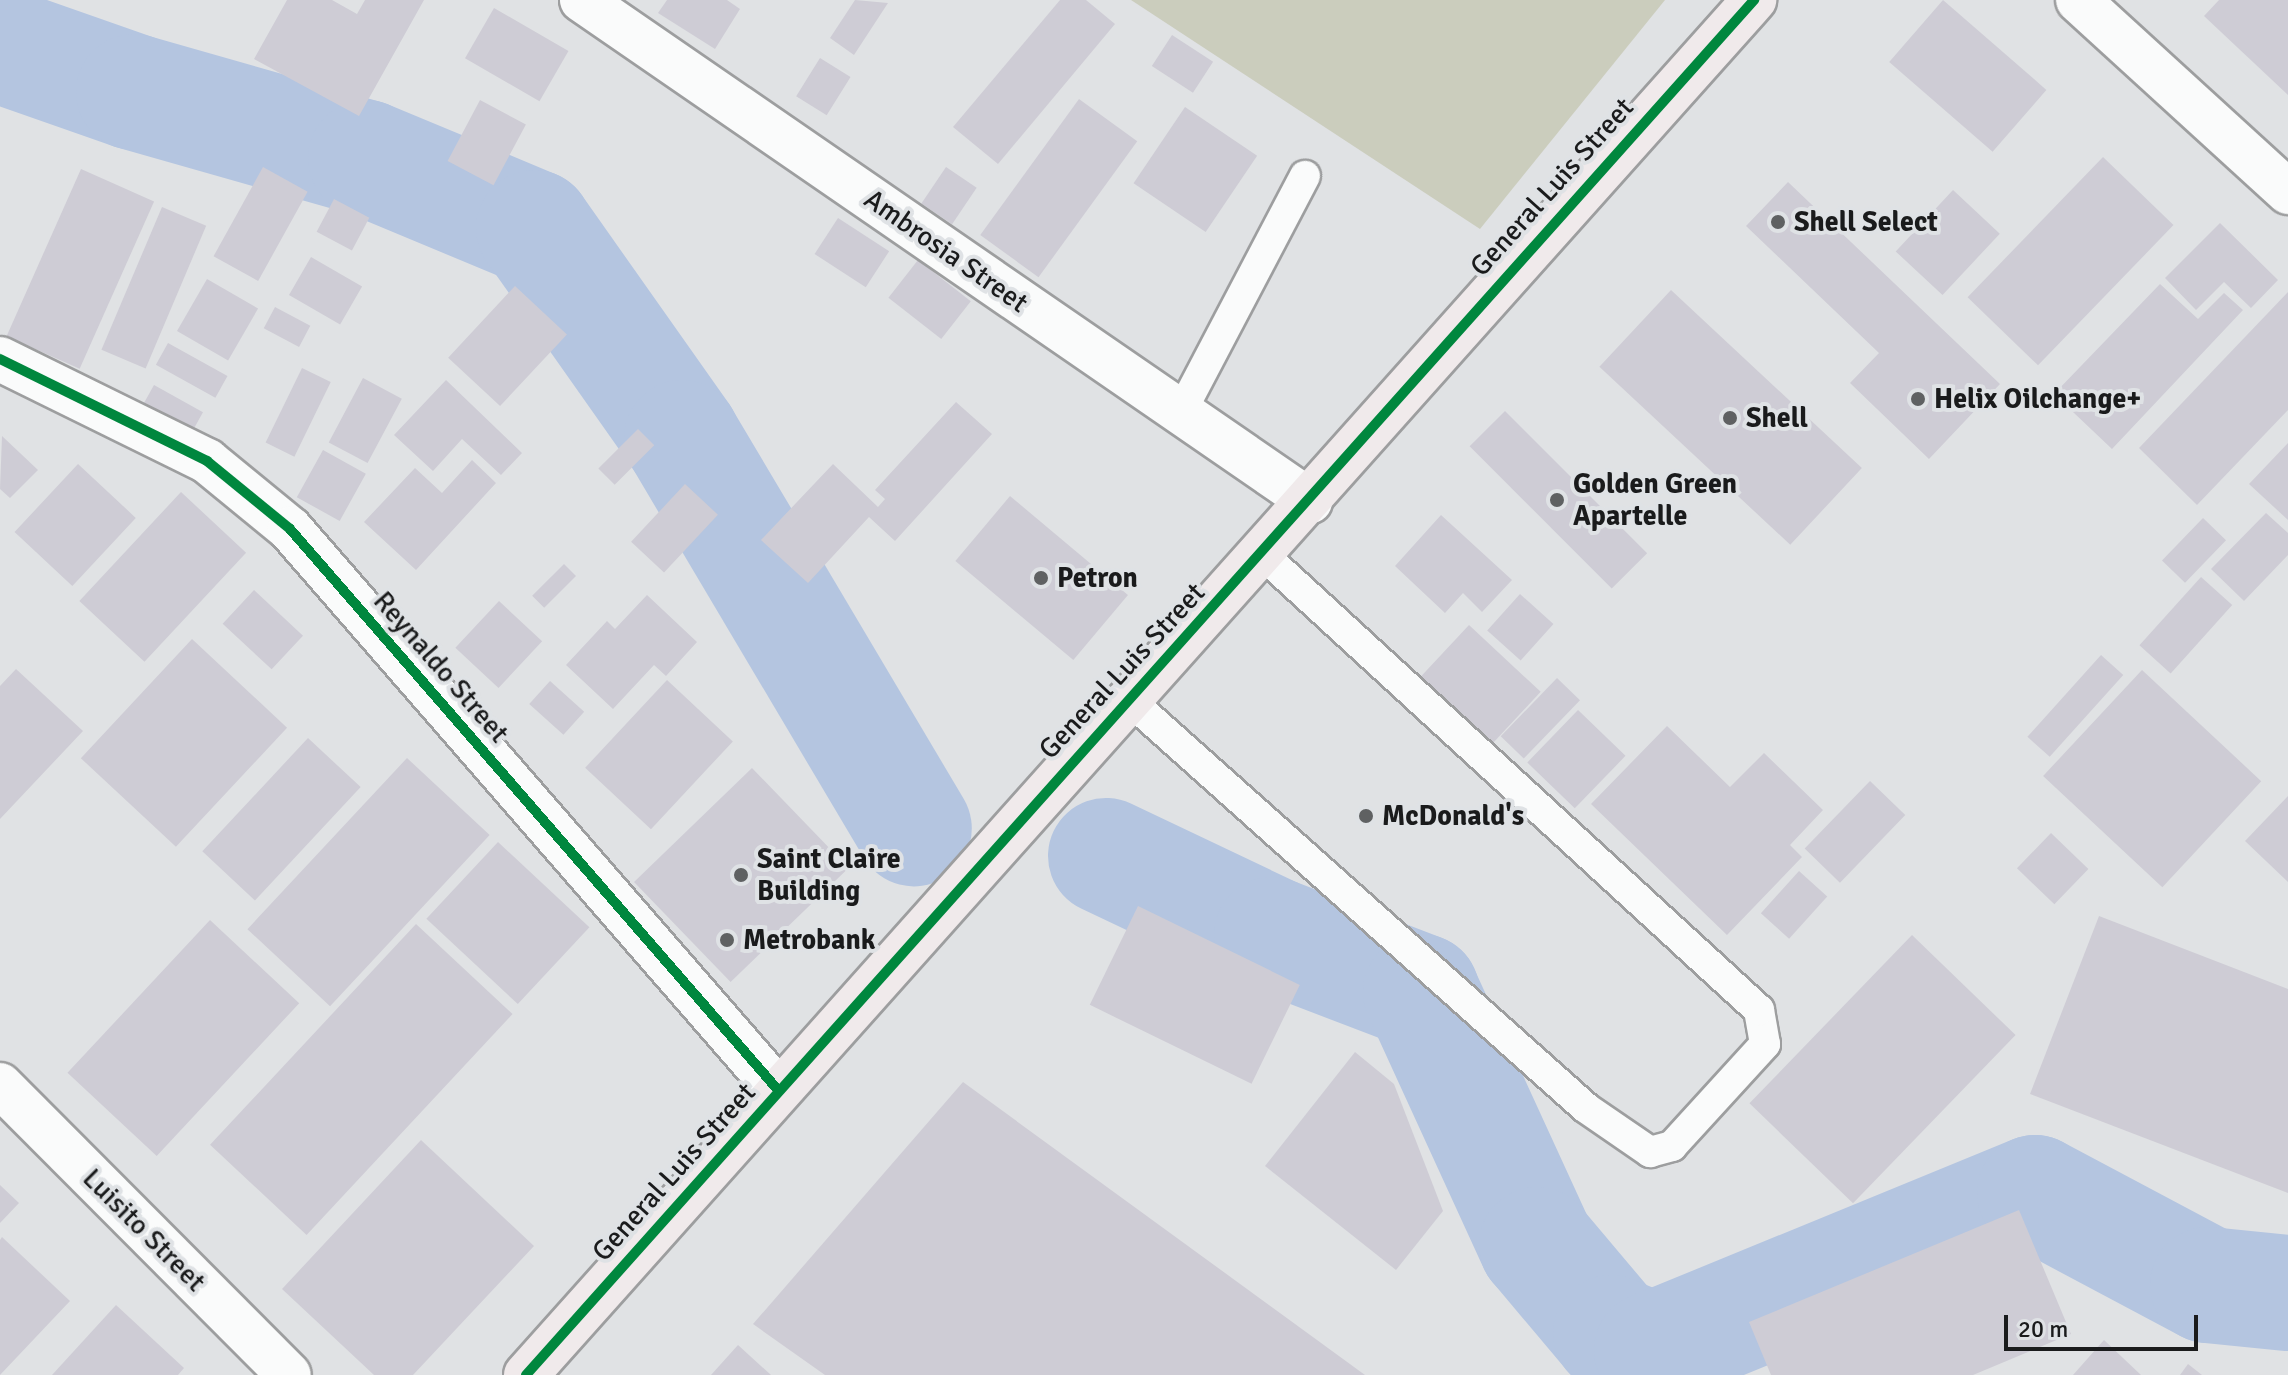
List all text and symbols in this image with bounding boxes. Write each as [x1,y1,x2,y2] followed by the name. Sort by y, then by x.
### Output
[1463,91,1641,283] street label: General Luis Street
[858,182,1034,320] street label: Ambrosia Street
[1794,205,1938,239] place label: Shell Select
[1769,213,1787,231] marker: Shell Select
[1934,382,2141,416] place label: Helix Oilchange+
[1909,390,1927,408] marker: Helix Oilchange+
[1746,401,1808,435] place label: Shell
[1721,409,1739,427] marker: Shell
[1573,467,1737,533] place label: Golden Green Apartelle
[1548,491,1566,509] marker: Golden Green Apartelle
[1057,561,1138,595] place label: Petron
[1032,569,1050,587] marker: Petron
[1032,576,1212,766] street label: General Luis Street
[366,585,516,749] street label: Reynaldo Street
[1382,799,1524,833] place label: McDonald's
[1357,807,1375,825] marker: McDonald's
[757,842,901,908] place label: Saint Claire Building
[732,866,750,884] marker: Saint Claire Building
[743,923,875,957] place label: Metrobank
[718,931,736,949] marker: Metrobank
[585,1076,763,1268] street label: General Luis Street
[76,1162,212,1298] street label: Luisito Street
[2008,1299,2202,1349] scale bar
[2018,1314,2068,1344] text: 20 m

